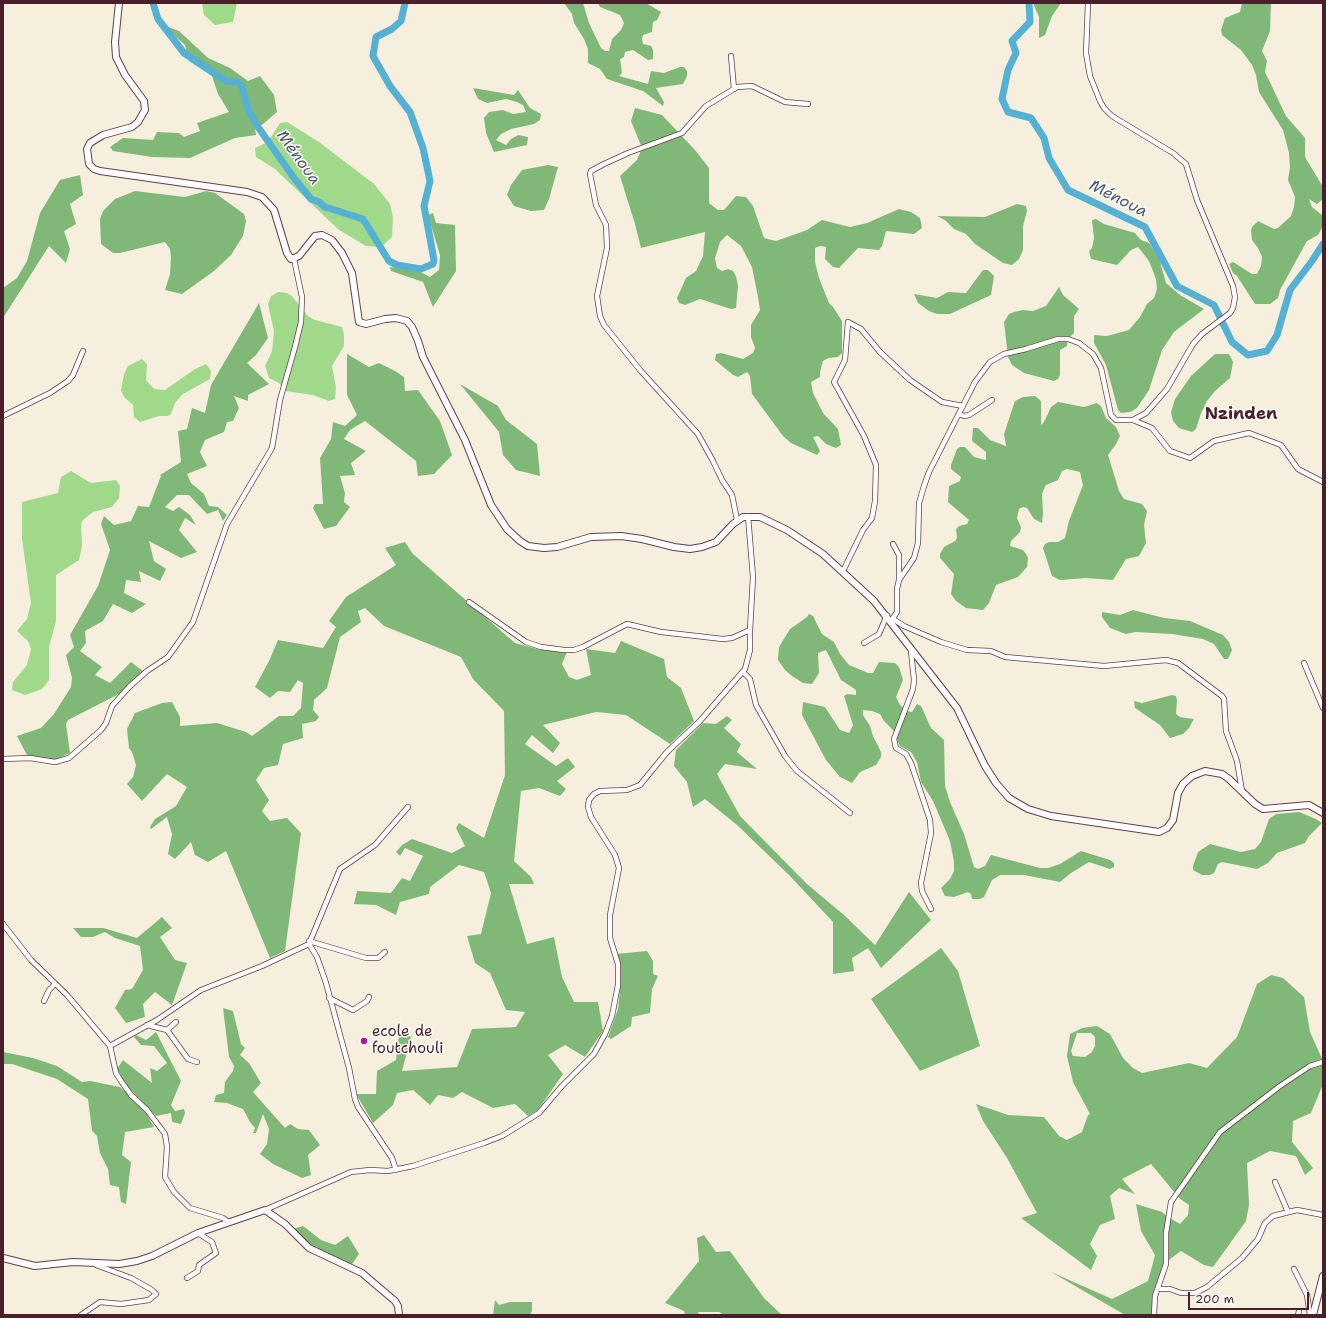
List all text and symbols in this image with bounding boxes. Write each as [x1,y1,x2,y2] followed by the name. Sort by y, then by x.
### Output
[272,127,324,189] water label: Ménoua
[1086,176,1150,222] water label: Ménoua
[1205,405,1277,425] district label: Nzinden
[372,1023,444,1058] place label: ecole de foutchouli
[359,1036,369,1046] marker: ecole de foutchouli
[1190,1284,1311,1310] scale bar
[1195,1291,1234,1307] text: 200 m

